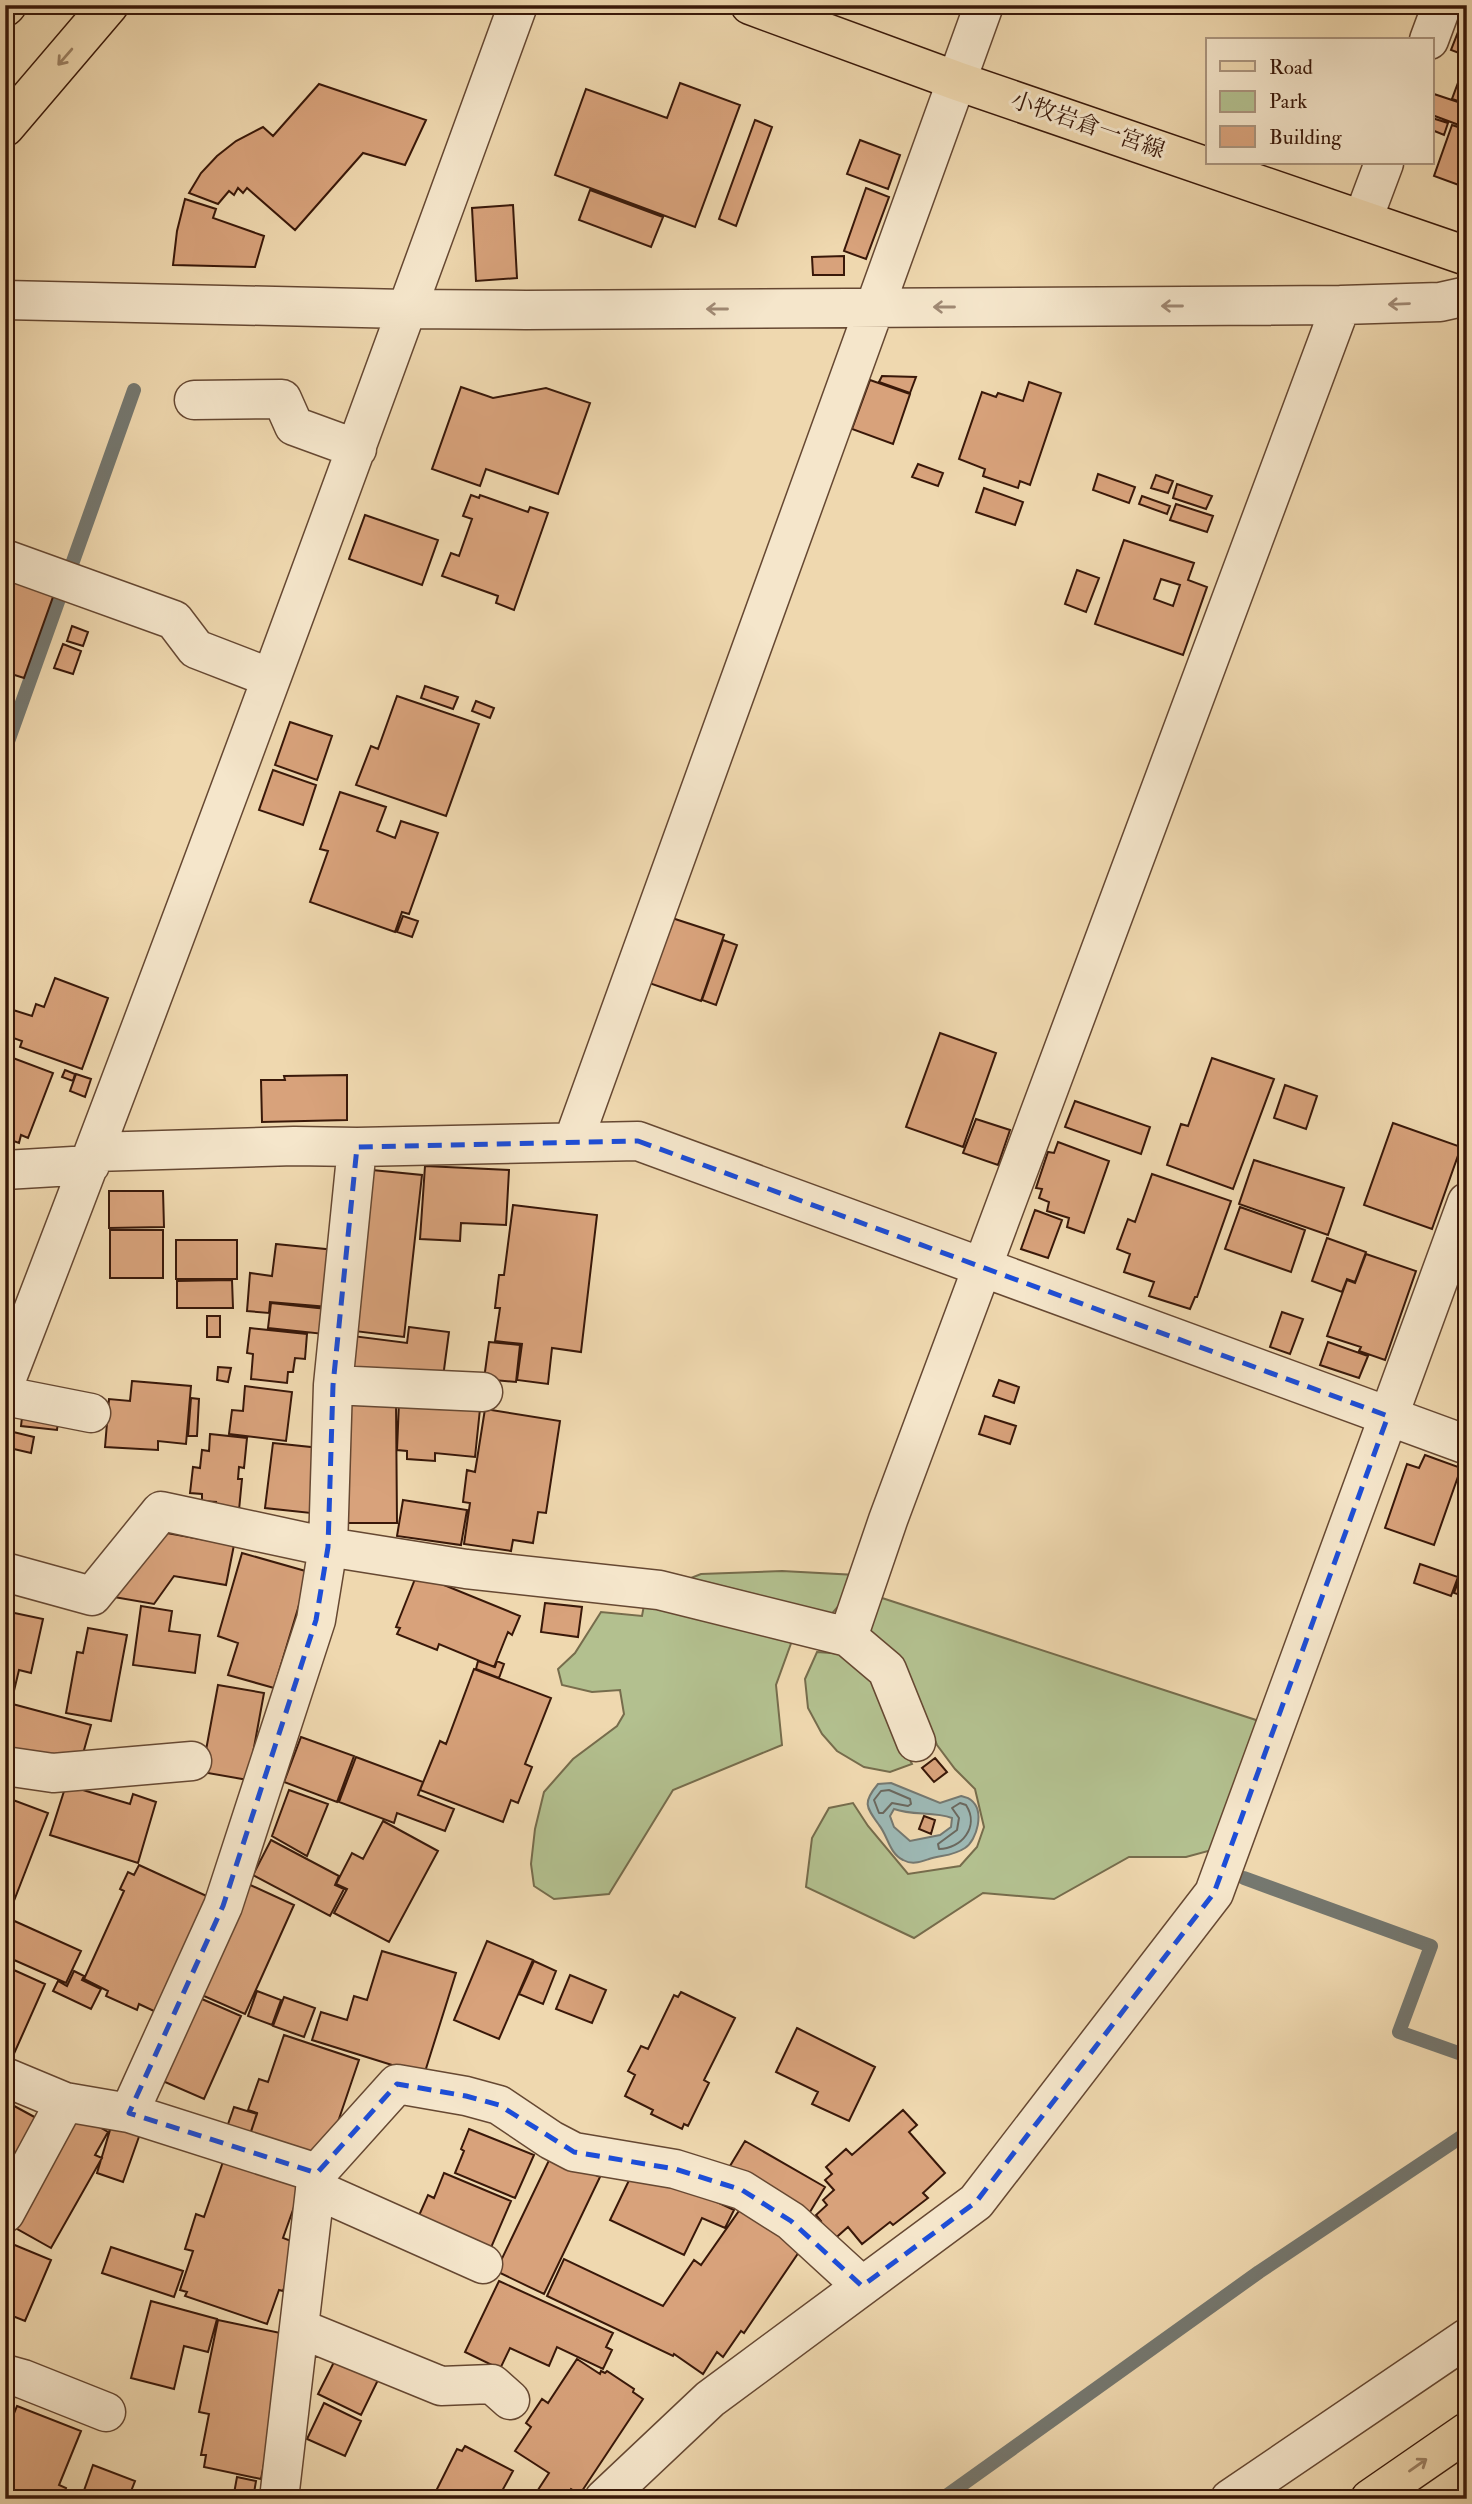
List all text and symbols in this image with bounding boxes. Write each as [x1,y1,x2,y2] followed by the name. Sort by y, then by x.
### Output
[1206,38,1434,164] legend
[57,48,73,66] one-way arrow
[1269,54,1314,81] text: Road
[1007,85,1169,165] street label: 小牧岩倉一宮線
[1269,88,1307,115] text: Park
[1269,124,1342,151] text: Building
[1388,297,1411,310] one-way arrow
[1160,299,1183,313] one-way arrow
[933,300,956,314] one-way arrow
[705,302,728,316] one-way arrow
[1408,2458,1427,2472] one-way arrow

